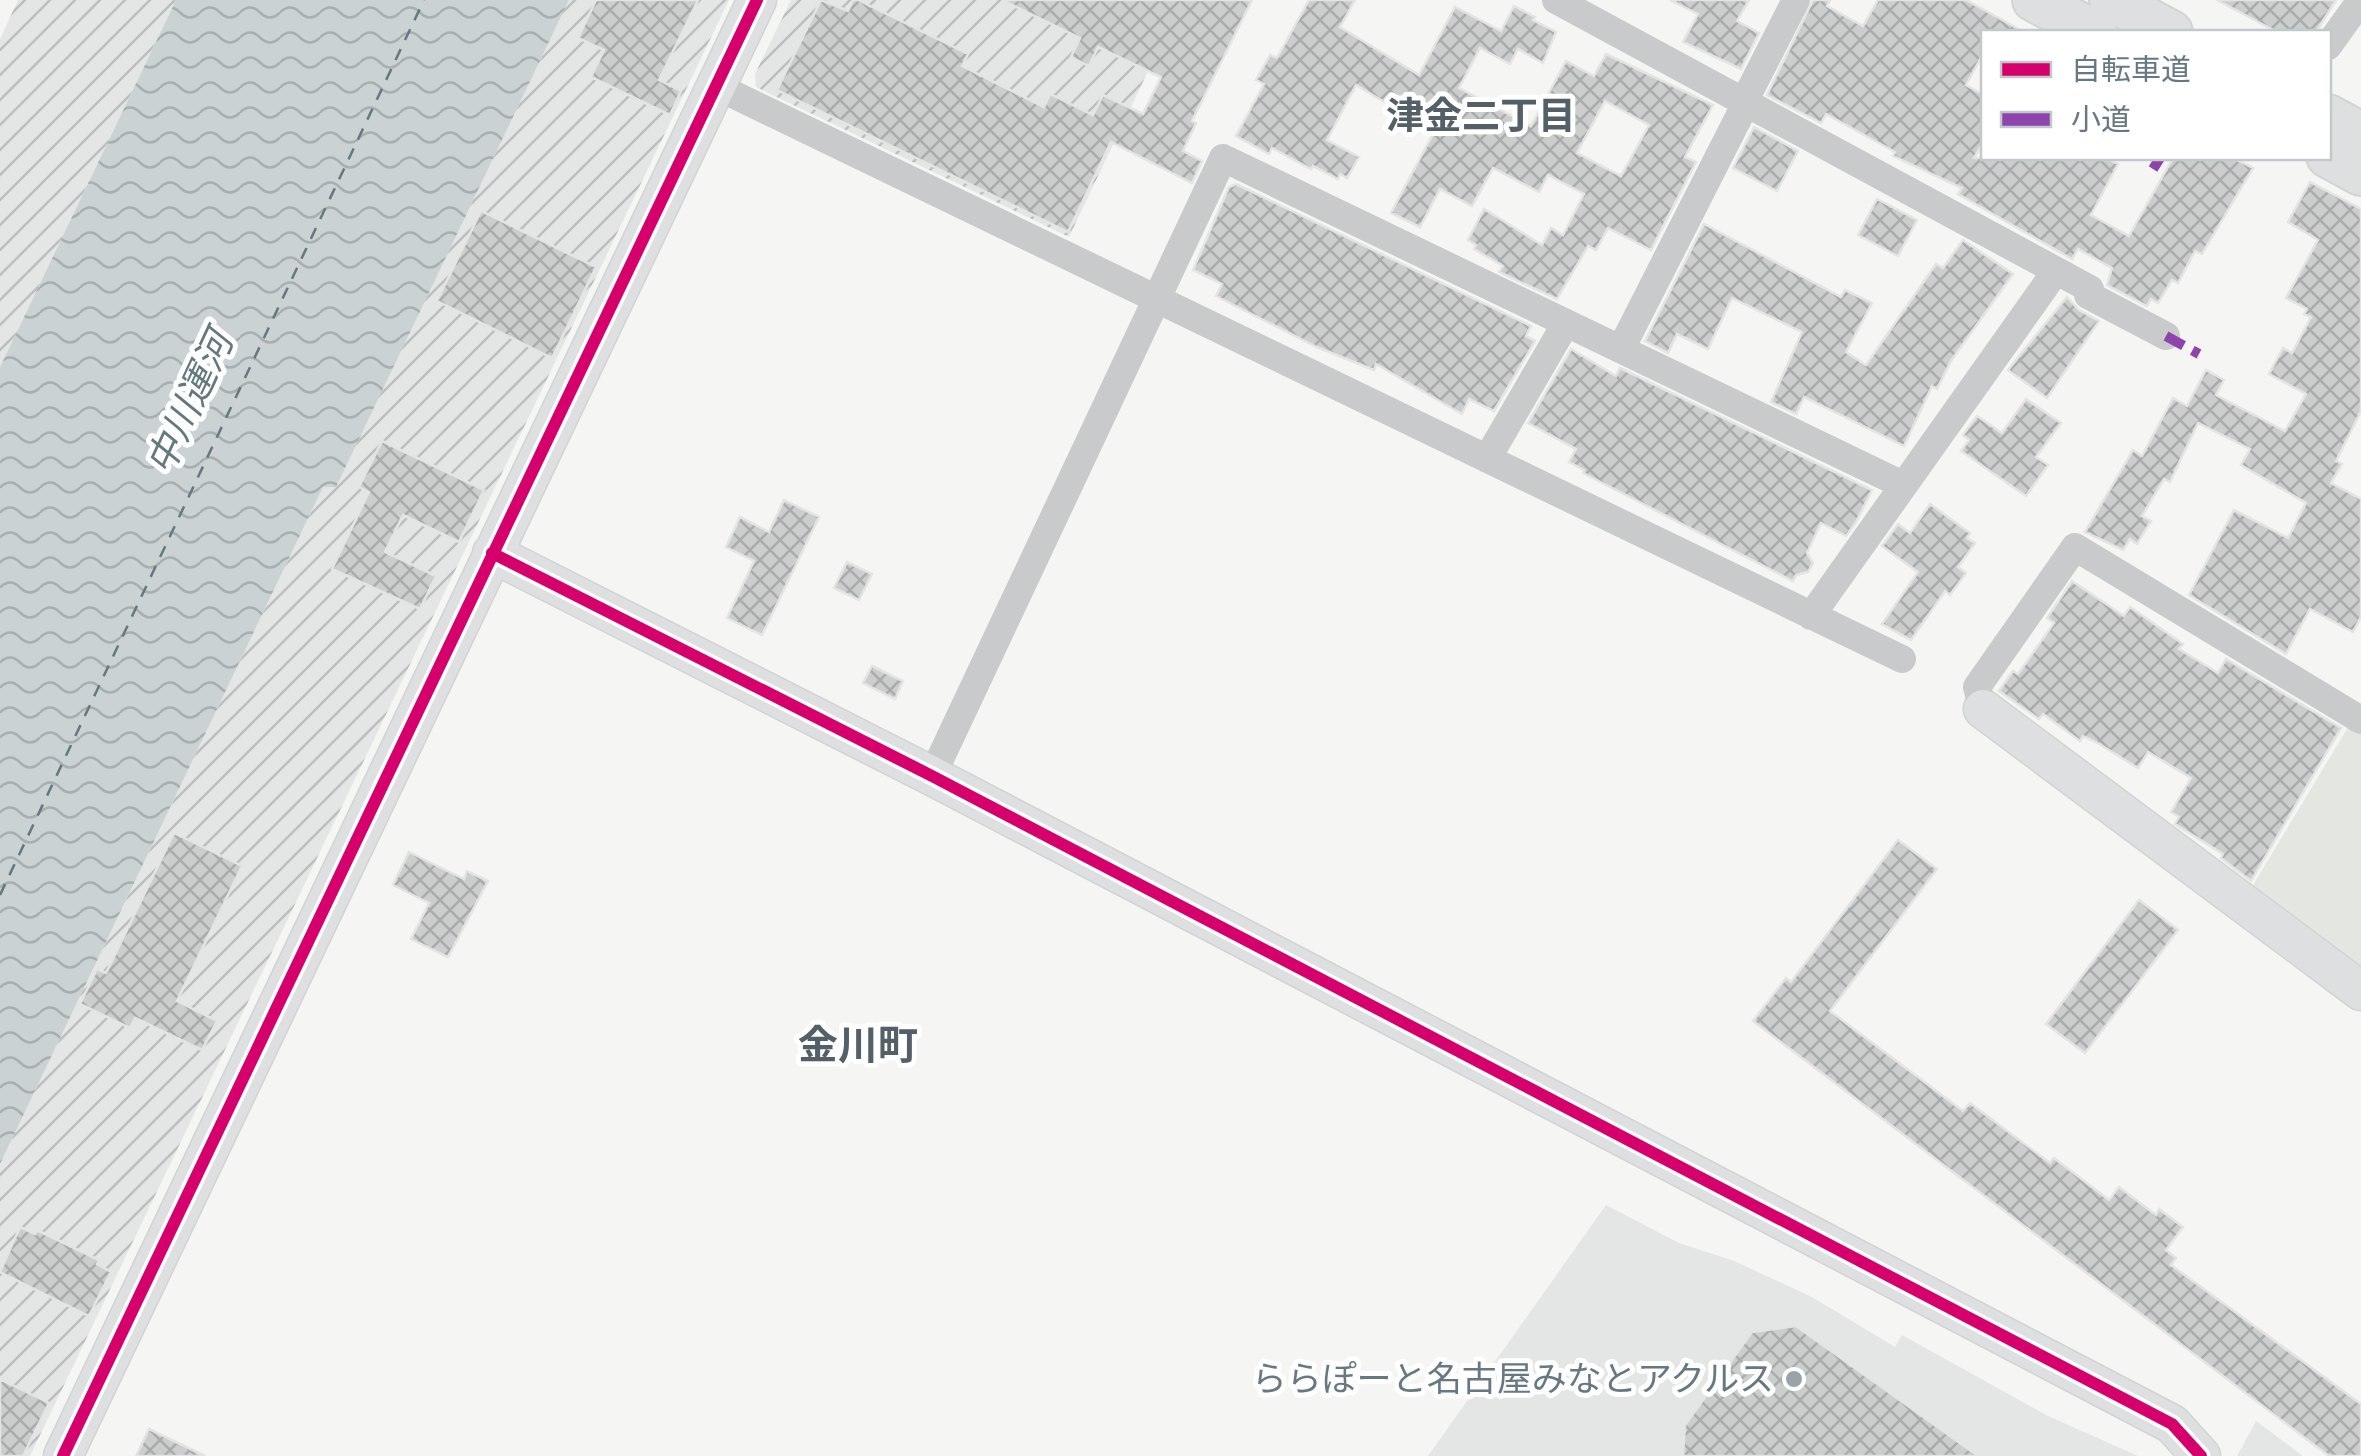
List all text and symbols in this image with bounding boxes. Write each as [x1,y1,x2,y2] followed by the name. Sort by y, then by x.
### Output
[1981,30,2331,160] legend
[2071,52,2191,89] text: 自転車道
[1386,93,1576,140] district label: 津金二丁目
[2071,102,2131,139] text: 小道
[137,318,246,482] water label: 中川運河
[798,1021,918,1071] district label: 金川町
[1252,1358,1774,1401] place label: ららぽーと名古屋みなとアクルス
[1783,1368,1805,1390] marker: ららぽーと名古屋みなとアクルス

